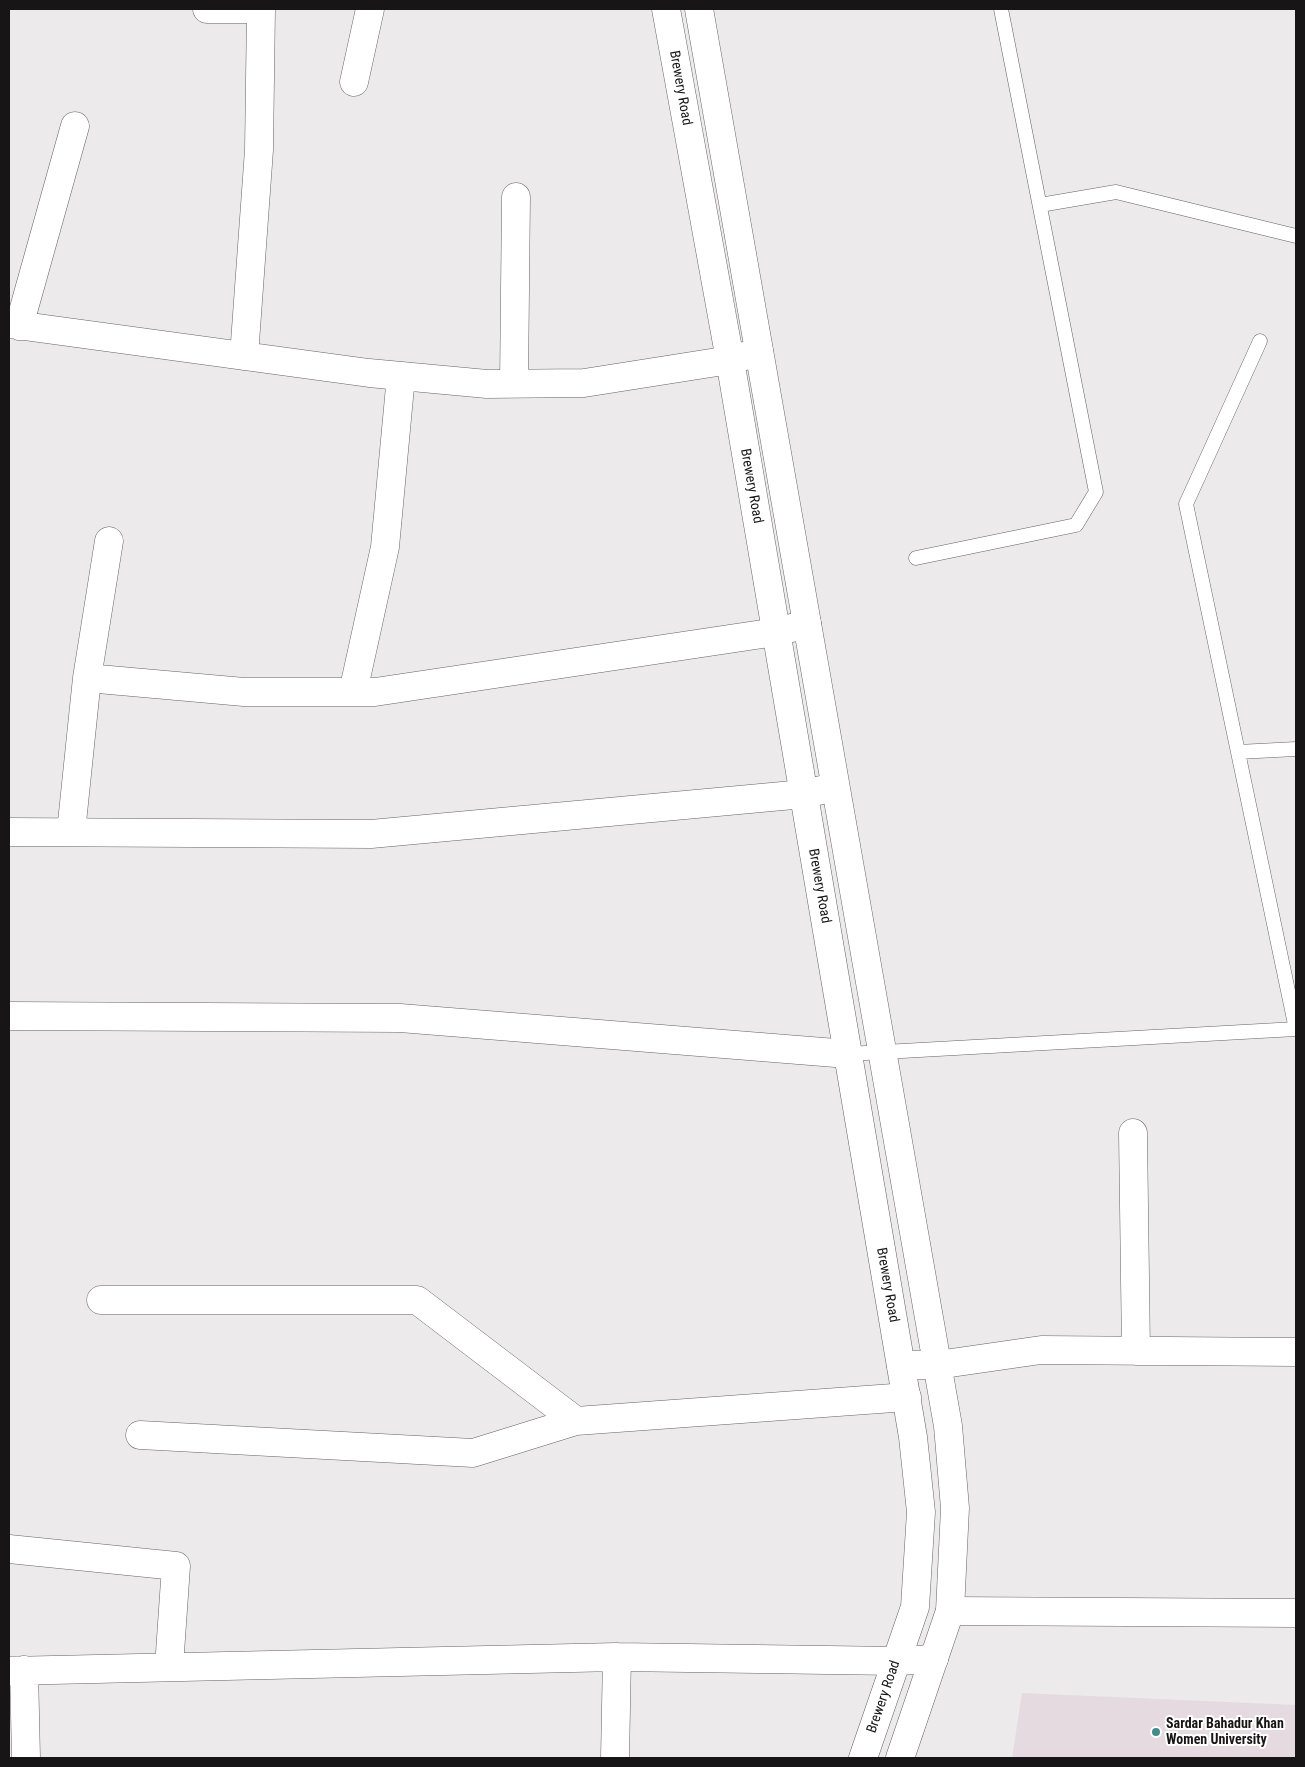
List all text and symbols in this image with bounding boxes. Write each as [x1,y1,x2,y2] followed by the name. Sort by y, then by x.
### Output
[665,49,695,127] street label: Brewery Road
[736,447,766,525] street label: Brewery Road
[804,847,834,925] street label: Brewery Road
[872,1246,902,1324] street label: Brewery Road
[864,1659,904,1735] street label: Brewery Road
[1166,1716,1284,1748] place label: Sardar Bahadur Khan Women University
[1150,1726,1162,1738] marker: Sardar Bahadur Khan Women University

